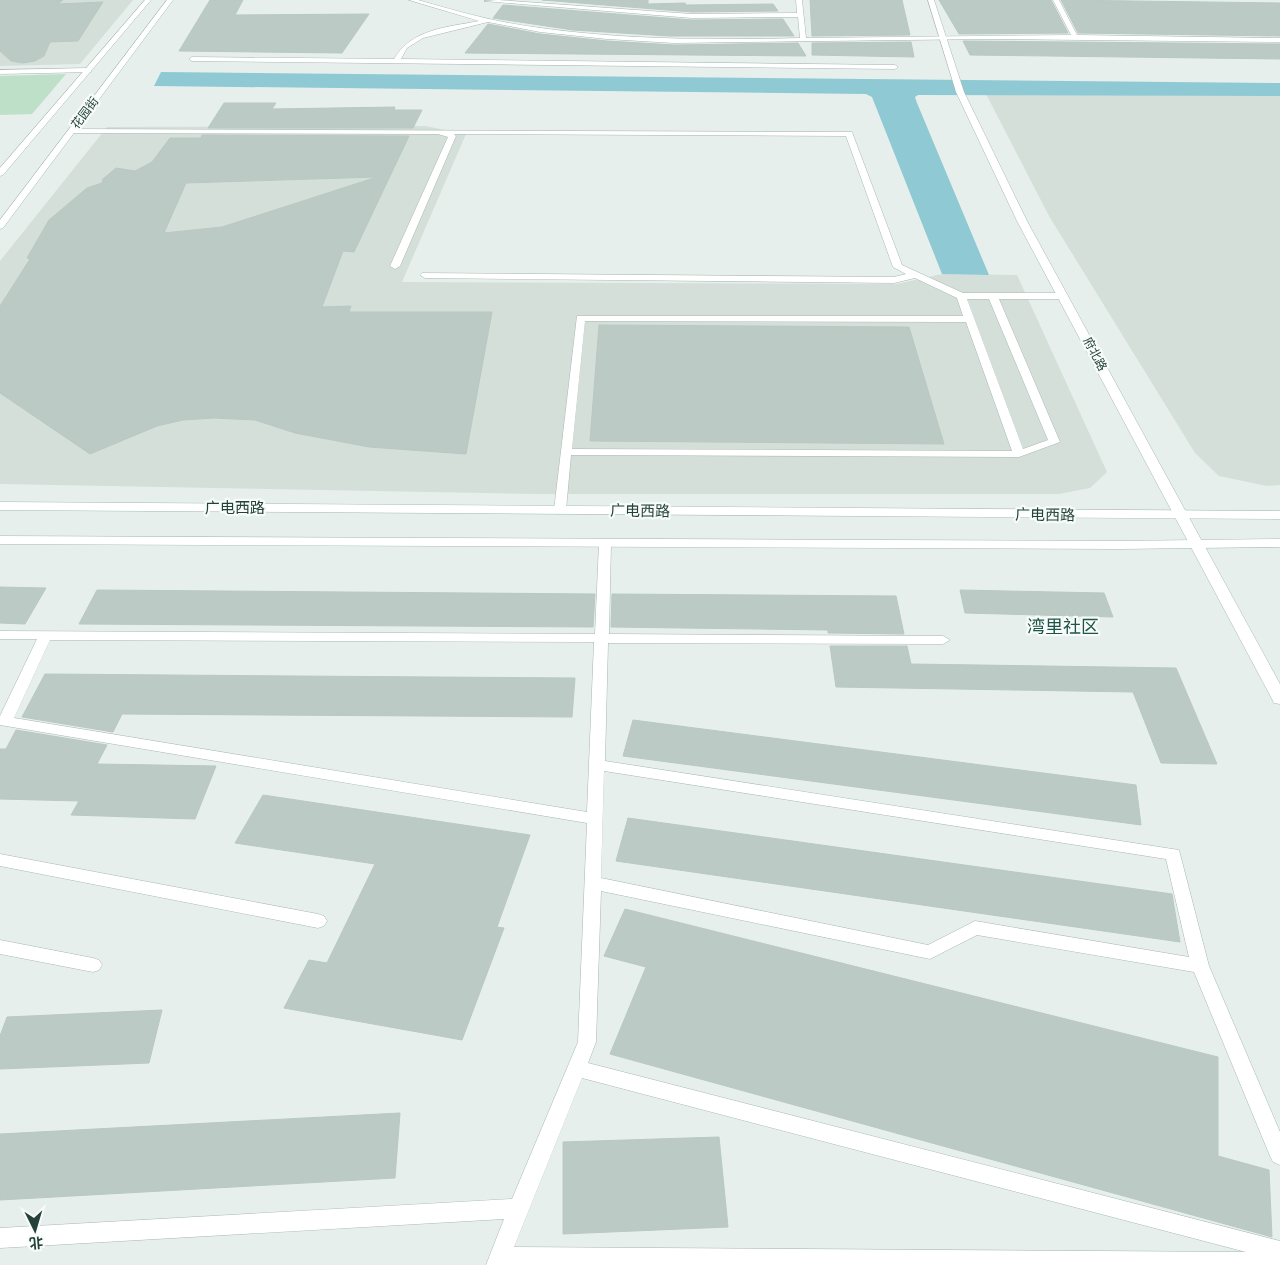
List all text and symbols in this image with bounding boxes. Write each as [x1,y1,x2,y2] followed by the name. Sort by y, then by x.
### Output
[67,93,103,133] street label: 花园街
[1079,334,1111,374] street label: 府北路
[205,497,265,519] street label: 广电西路
[610,499,670,523] street label: 广电西路
[1015,503,1075,527] street label: 广电西路
[1027,614,1099,640] district label: 湾里社区
[10,1205,60,1255] north arrow
[28,1232,44,1254] text: 北

